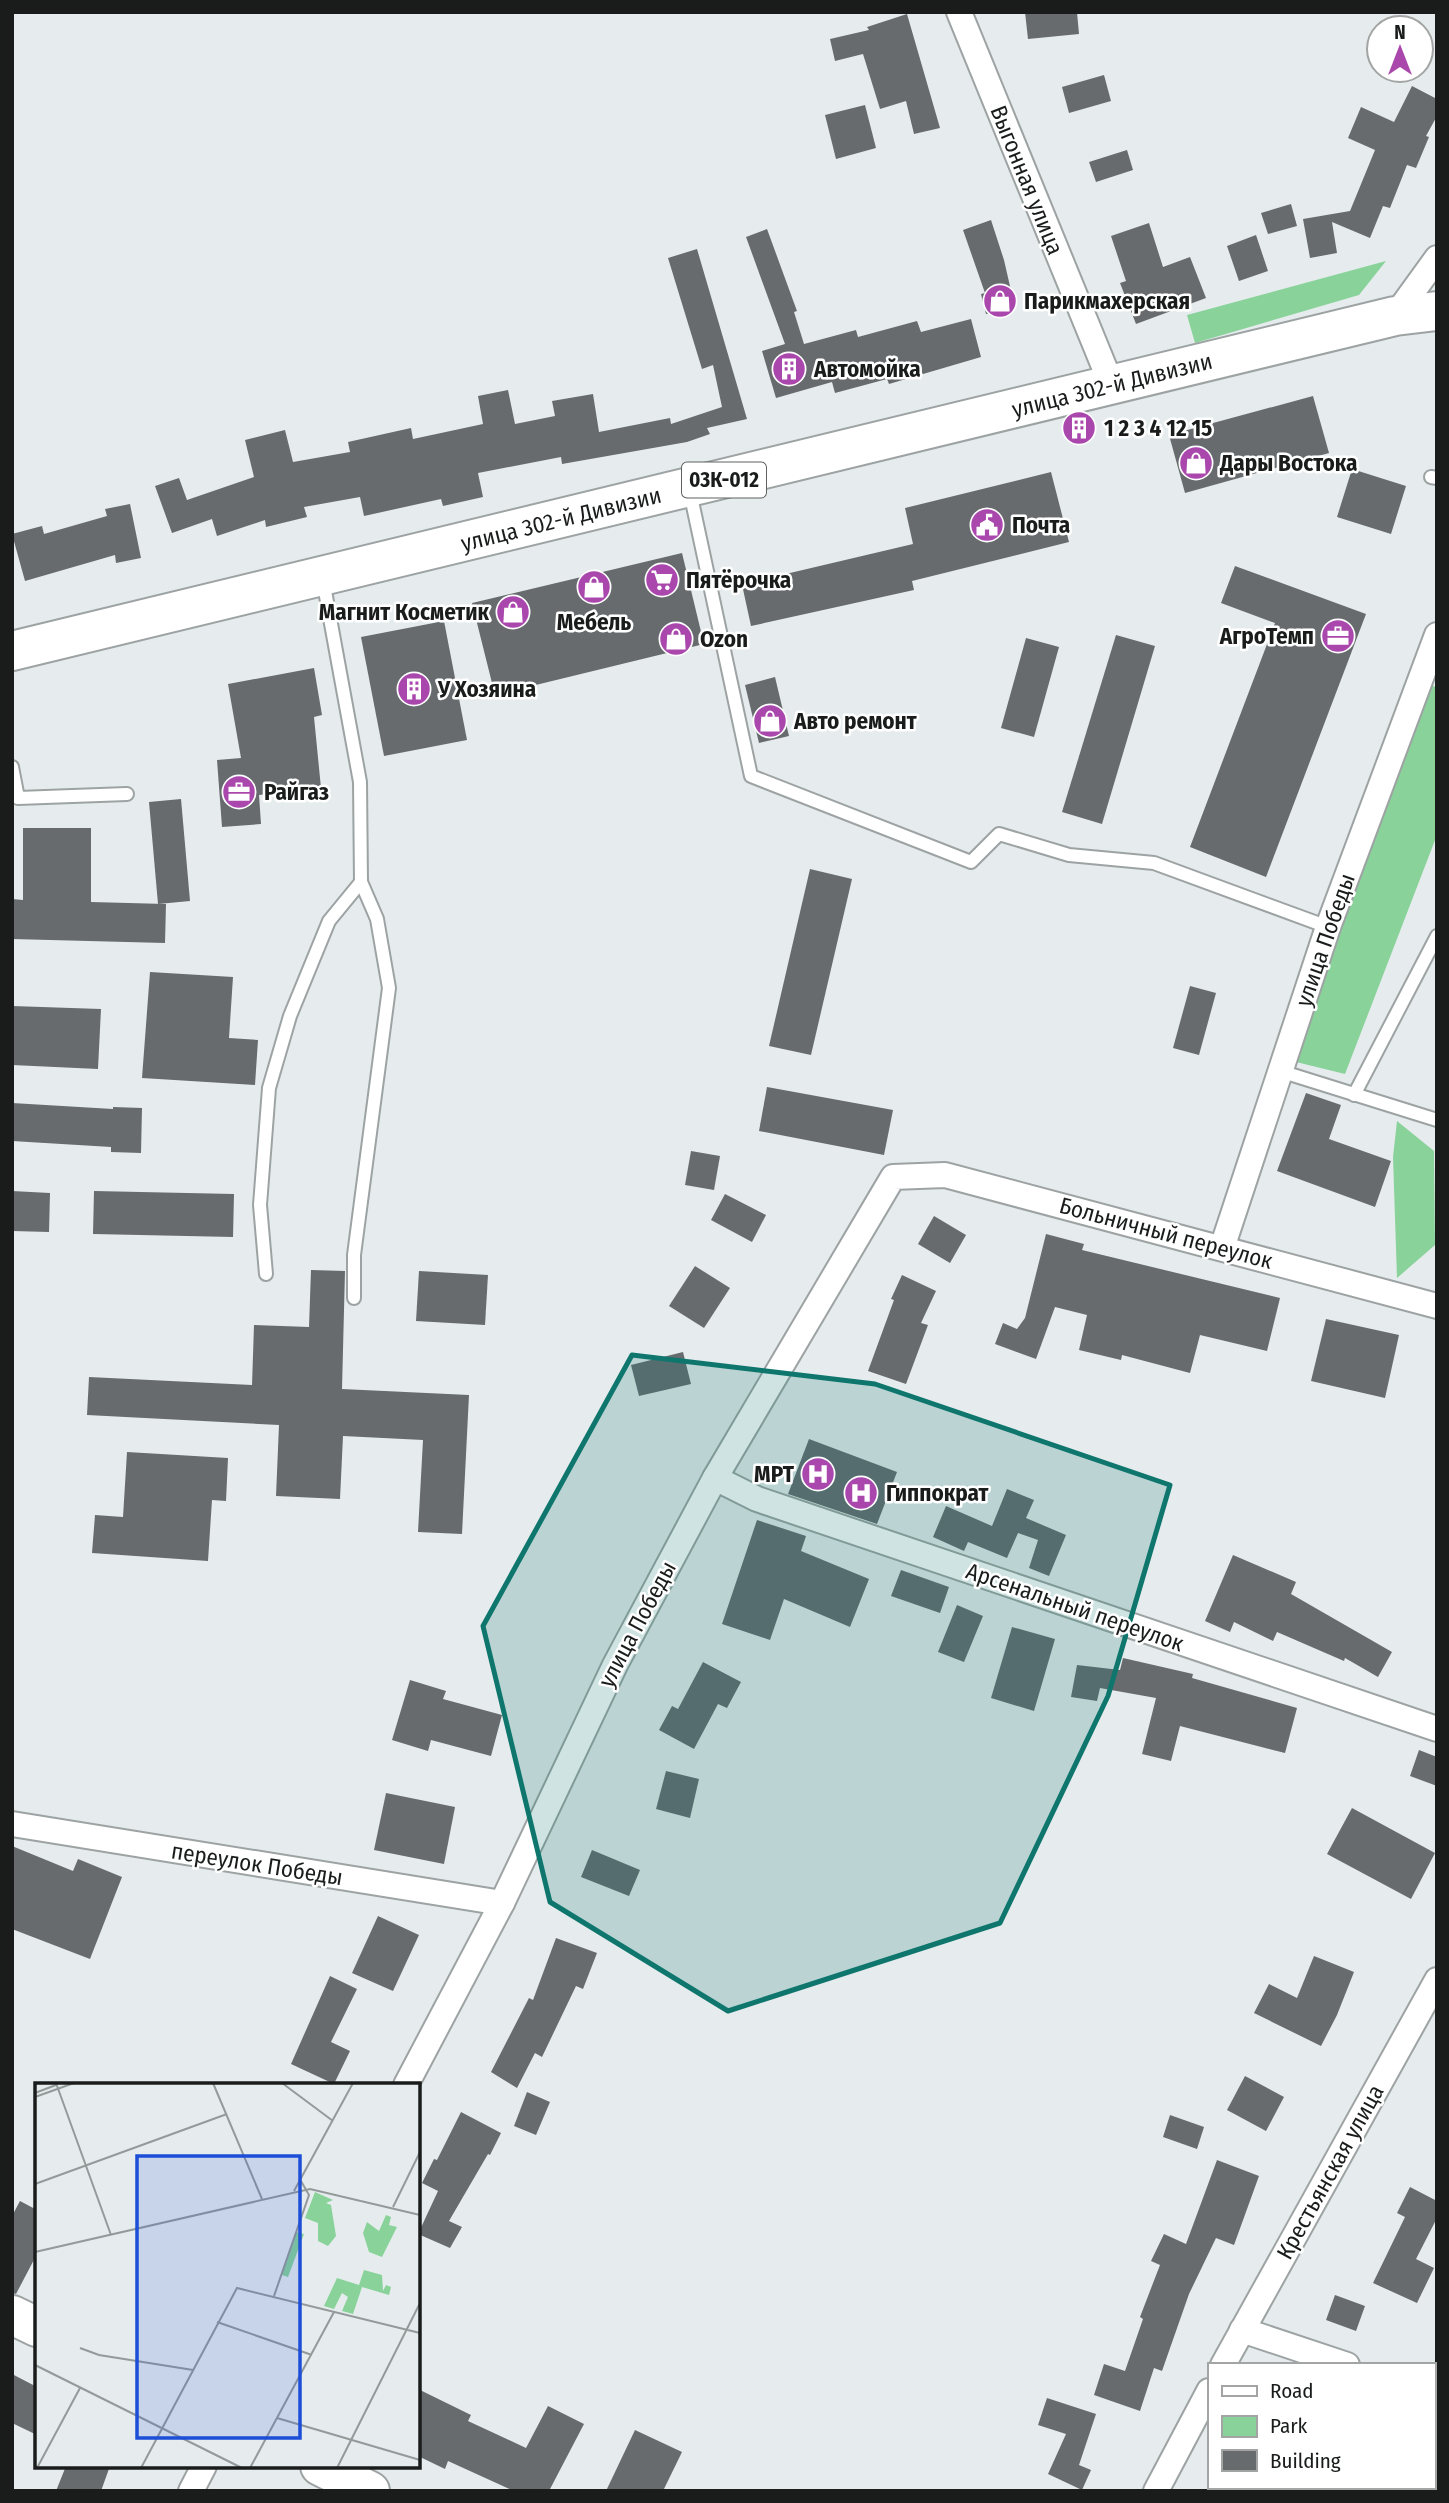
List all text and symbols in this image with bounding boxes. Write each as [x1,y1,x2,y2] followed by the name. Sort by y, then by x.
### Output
[1365,14,1435,84] north arrow
[1394,21,1406,44] text: N
[984,101,1070,259] street label: Выгонная улица
[981,282,1019,320] shop icon: Парикмахерская
[1024,287,1190,315] place label: Парикмахерская
[1009,347,1215,423] street label: улица 302-й Дивизии
[770,350,808,388] building icon: Автомойка
[813,355,921,383] place label: Автомойка
[1060,409,1098,447] building icon: 1 2 3 4 12 15
[1104,414,1212,442] place label: 1 2 3 4 12 15
[1177,444,1215,482] shop icon: Дары Востока
[1219,449,1357,477] place label: Дары Востока
[682,462,766,498] road number: 03К-012
[458,481,664,557] street label: улица 302-й Дивизии
[968,506,1006,544] public building icon: Почта
[1012,511,1070,539] place label: Почта
[643,561,681,599] supermarket icon: Пятёрочка
[686,566,791,594] place label: Пятёрочка
[575,568,613,606] shop icon: Мебель
[494,593,532,631] shop icon: Магнит Косметик
[319,598,489,626] place label: Магнит Косметик
[557,608,631,636] place label: Мебель
[1319,617,1357,655] office icon: АгроТемп
[657,620,695,658] shop icon: Ozon
[1219,622,1314,650] place label: АгроТемп
[700,625,748,653] place label: Ozon
[395,670,433,708] building icon: У Хозяина
[437,675,536,703] place label: У Хозяина
[751,702,789,740] shop icon: Авто ремонт
[793,707,918,735] place label: Авто ремонт
[220,773,258,811] office icon: Райгаз
[264,778,329,806] place label: Райгаз
[1289,870,1361,1010] street label: улица Победы
[1056,1191,1276,1275] street label: Больничный переулок
[799,1455,837,1493] hospital icon: МРТ
[754,1460,795,1488] place label: МРТ
[842,1474,880,1512] hospital icon: Гиппократ
[886,1479,989,1507] place label: Гиппократ
[592,1556,682,1692] street label: улица Победы
[963,1557,1188,1657] street label: Арсенальный переулок
[169,1837,345,1891] street label: переулок Победы
[1270,2080,1390,2264] street label: Крестьянская улица
[35,2083,420,2468] inset map
[1208,2363,1435,2489] legend
[1270,2378,1314,2404] text: Road
[1270,2413,1308,2439] text: Park
[1270,2448,1341,2474] text: Building

